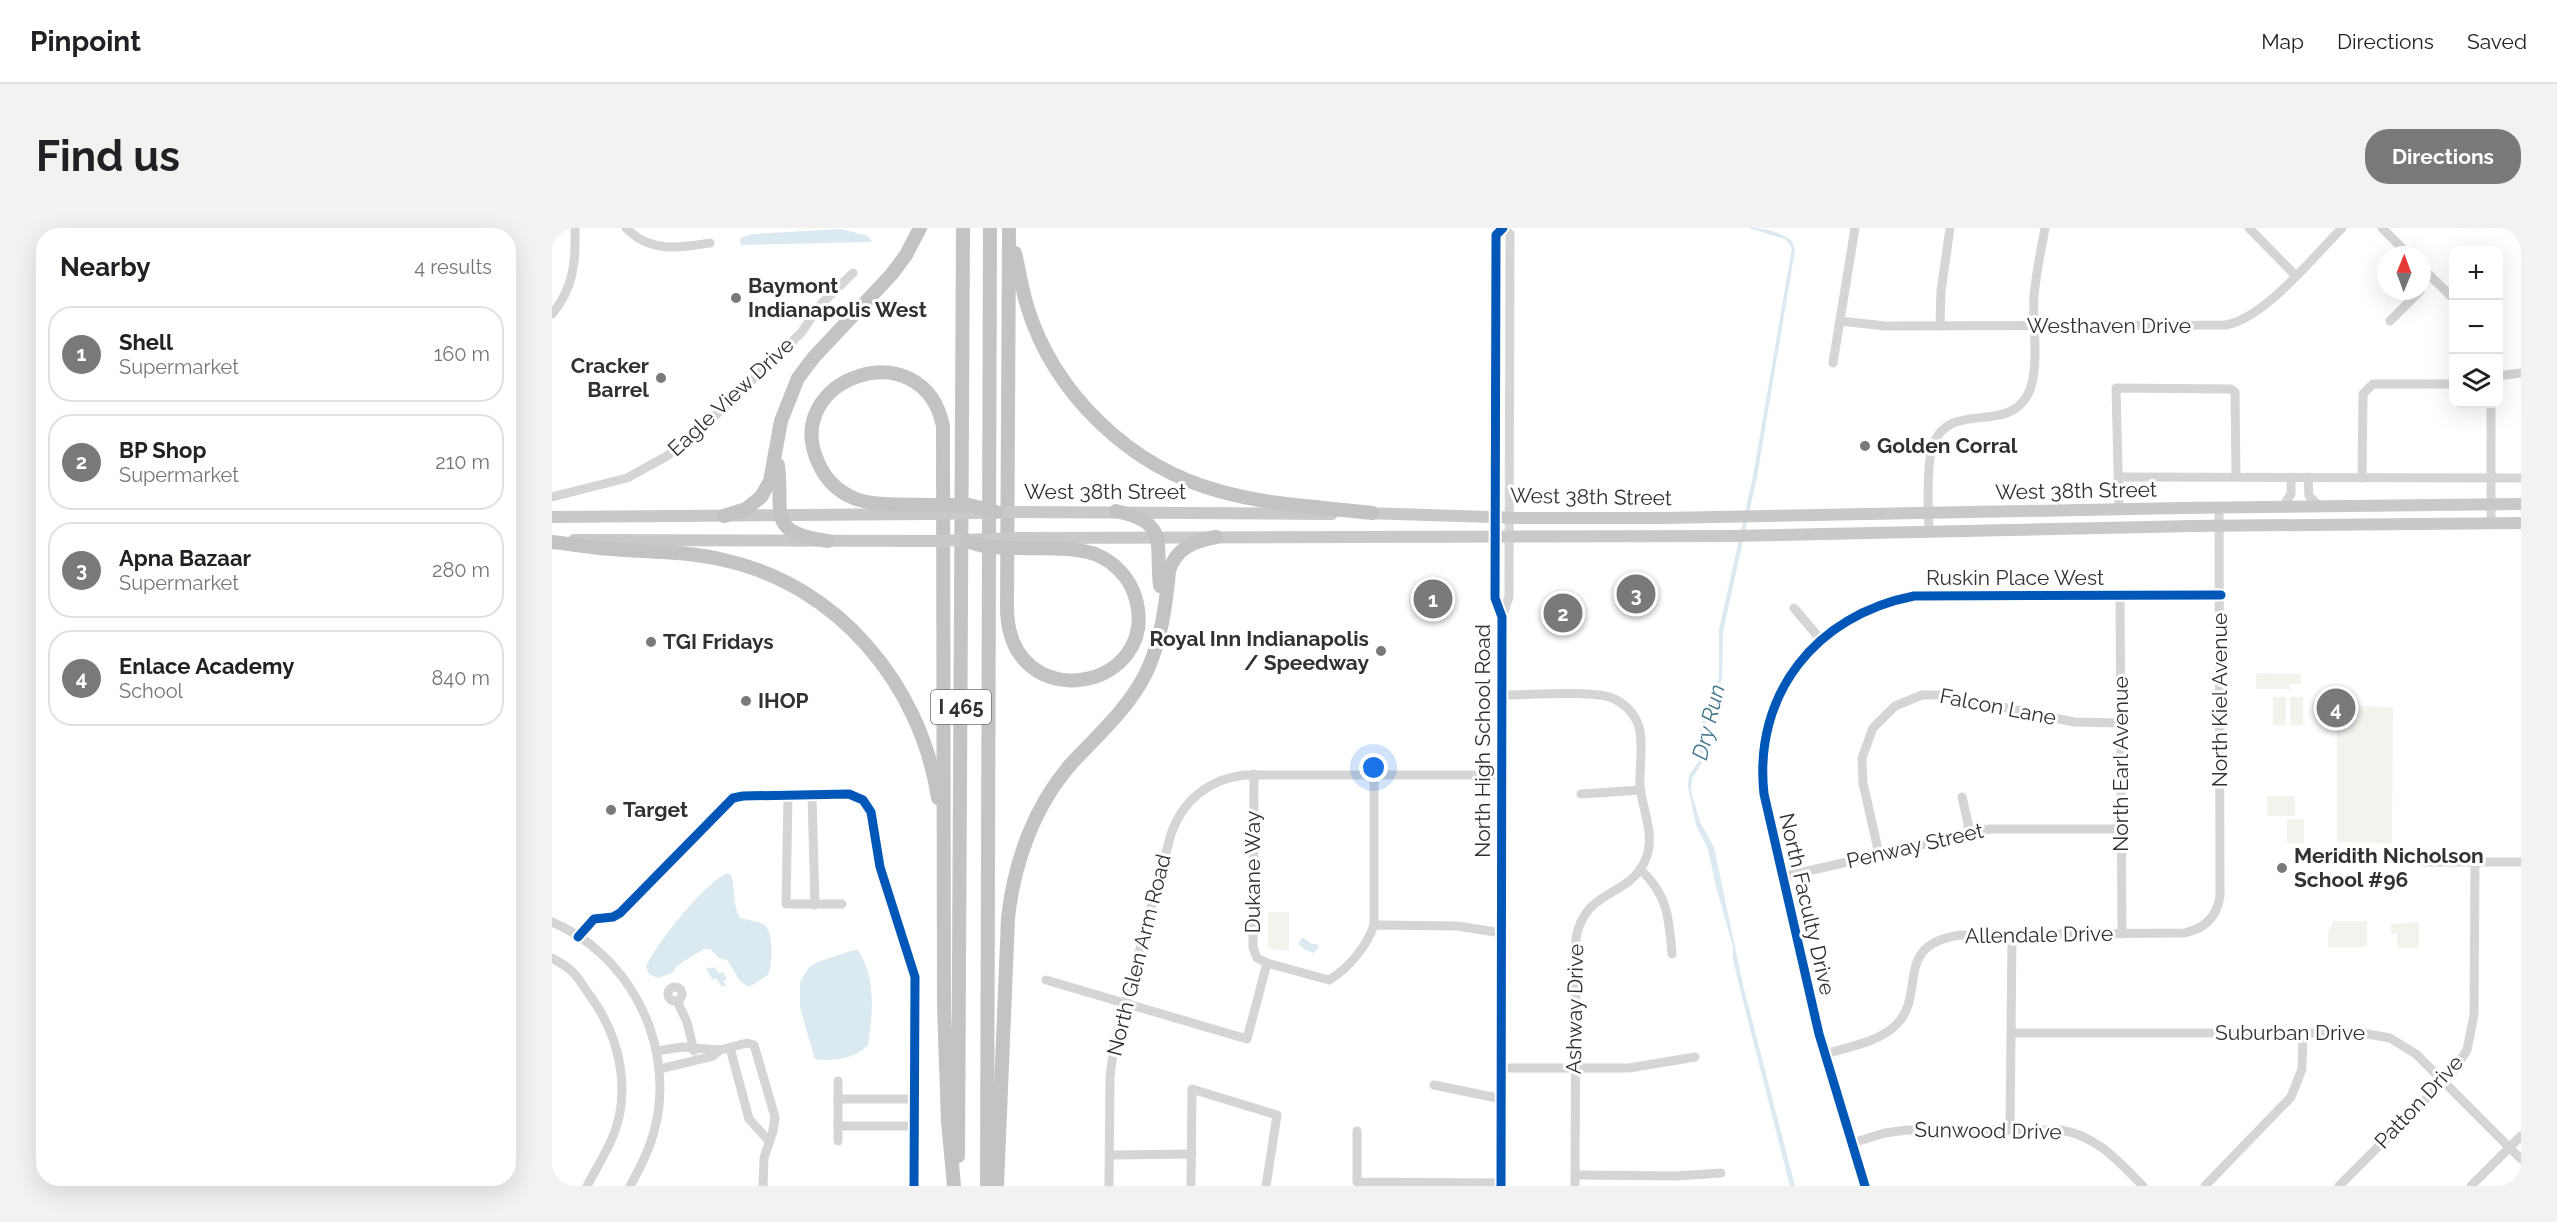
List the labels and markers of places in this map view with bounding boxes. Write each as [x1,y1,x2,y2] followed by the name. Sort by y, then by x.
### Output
[748,273,927,322] place label: Baymont Indianapolis West
[729,291,743,305] marker: Baymont Indianapolis West
[571,353,649,402] place label: Cracker Barrel
[654,371,668,385] marker: Cracker Barrel
[1877,433,2018,458] place label: Golden Corral
[1858,439,1872,453] marker: Golden Corral
[1616,572,1656,616] pin: 3
[1414,576,1452,622] pin: 1
[1544,590,1582,636] pin: 2
[1149,626,1369,675] place label: Royal Inn Indianapolis / Speedway
[663,629,774,654] place label: TGI Fridays
[644,635,658,649] marker: TGI Fridays
[1374,644,1388,658] marker: Royal Inn Indianapolis / Speedway
[2316,686,2356,730] pin: 4
[758,688,809,713] place label: IHOP
[739,694,753,708] marker: IHOP
[623,797,688,822] place label: Target
[604,803,618,817] marker: Target
[2294,843,2484,892] place label: Meridith Nicholson School #96
[2275,861,2289,875] marker: Meridith Nicholson School #96

